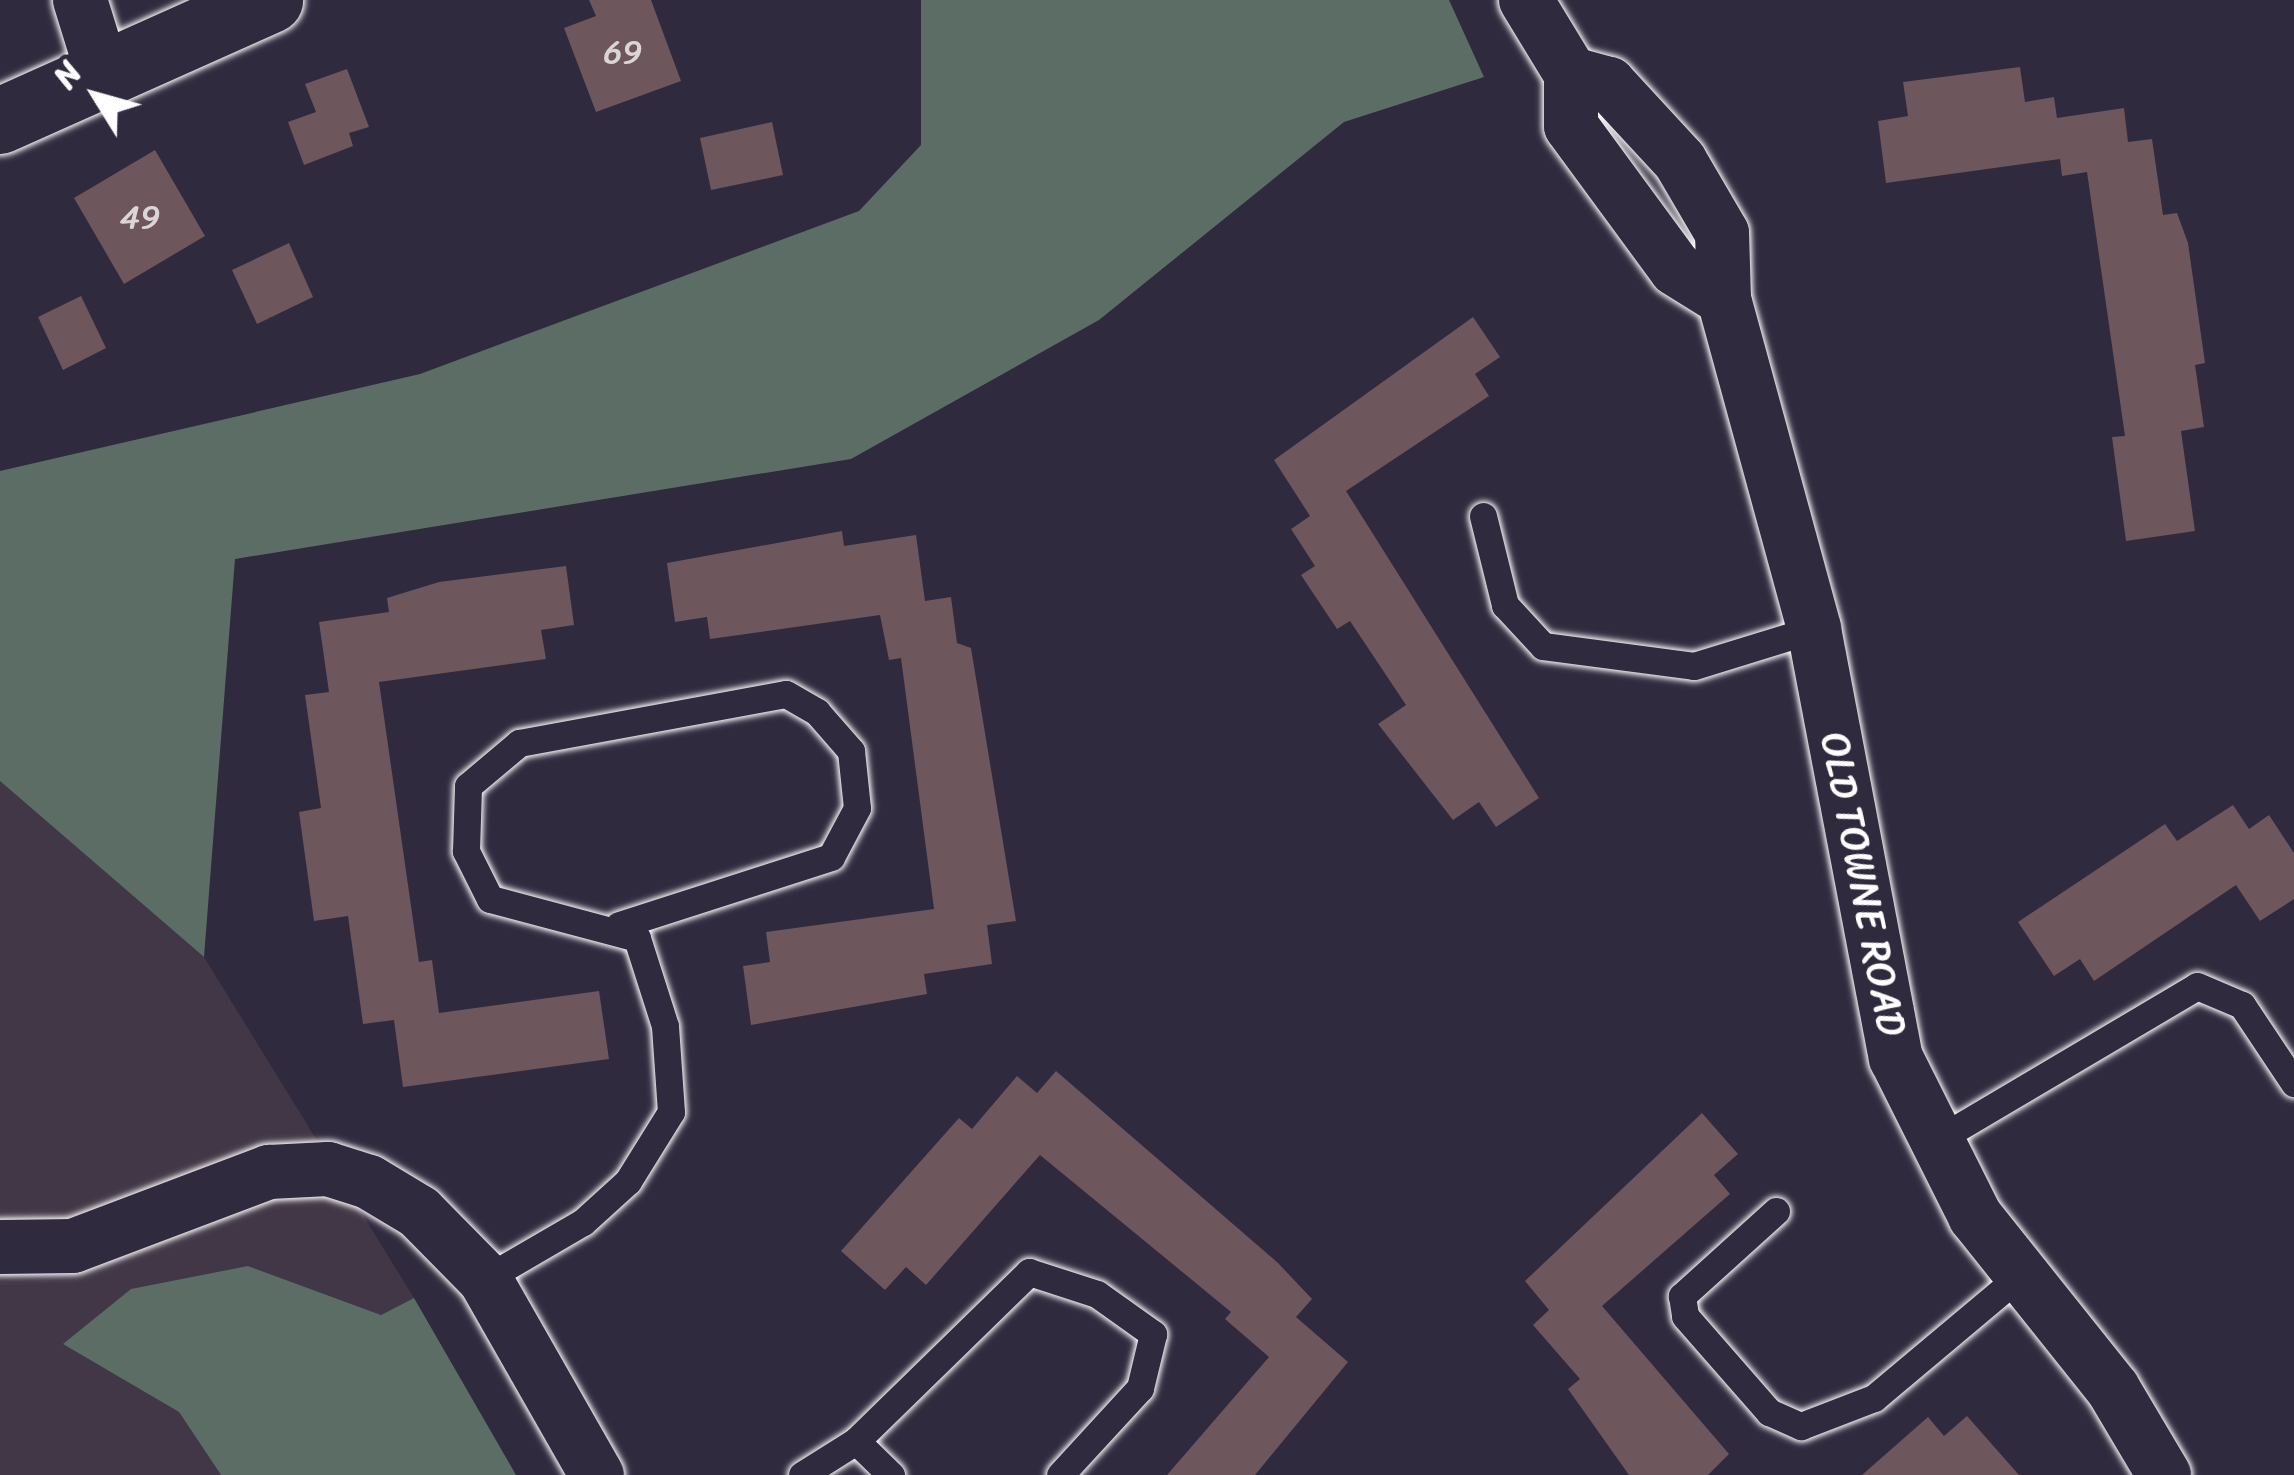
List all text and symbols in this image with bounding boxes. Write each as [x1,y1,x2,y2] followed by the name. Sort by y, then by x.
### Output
[603,33,643,73] house number: 69
[36,36,156,156] north arrow
[37,48,97,101] text: N
[120,198,160,238] house number: 49
[1810,727,1916,1041] street label: OLD TOWNE ROAD

